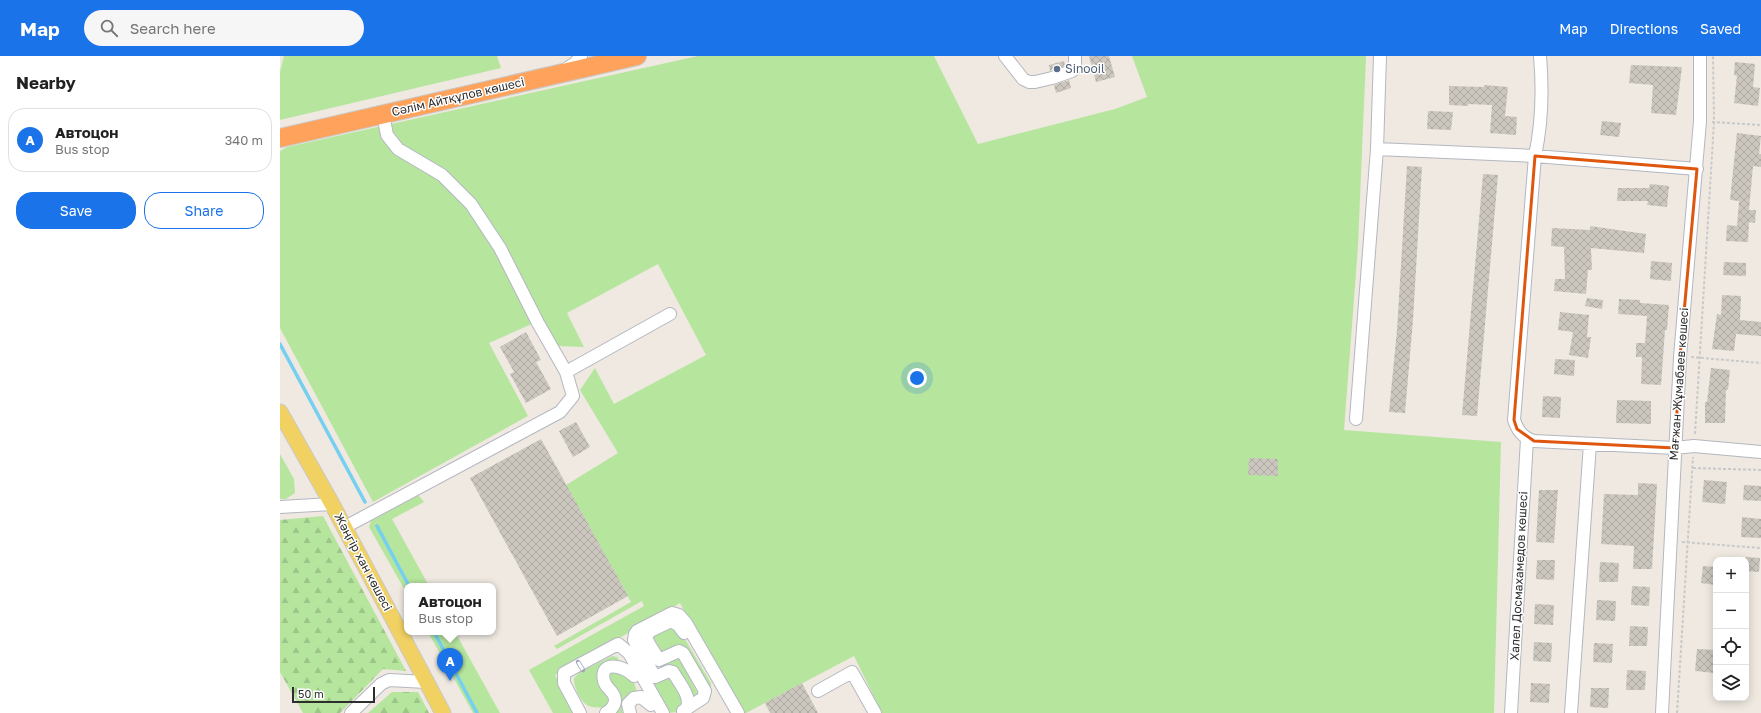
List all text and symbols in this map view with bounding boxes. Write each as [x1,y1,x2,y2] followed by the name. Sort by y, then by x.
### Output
[84,10,364,46] search box
[20,17,60,40] text: Map
[98,17,120,39] icon: search
[130,19,216,37] text: Search here
[1559,20,1588,37] text: Map
[1610,20,1678,37] text: Directions
[1700,20,1741,37] text: Saved
[1065,61,1105,76] place label: Sinooil
[1052,64,1062,74] marker: Sinooil
[16,72,76,93] text: Nearby
[390,74,526,119] street label: Сәлім Айтқұлов көшесі
[55,123,118,141] text: Автоцон
[25,132,35,148] text: A
[225,132,263,148] text: 340 m
[55,141,110,157] text: Bus stop
[16,192,136,229] button: Save
[144,192,264,229] button: Share
[1666,307,1691,461] street label: Мағжан Жұмабаев көшесі
[907,368,927,388] your location
[1507,491,1530,661] street label: Халел Досмахамедов көшесі
[331,510,396,613] street label: Жәңгір хан көшесі
[1713,557,1749,701] map controls
[1713,557,1749,593] button: +
[404,583,496,635] popup
[418,592,482,610] text: Автоцон
[1713,593,1749,629] button: −
[418,610,473,626] text: Bus stop
[1713,629,1749,665] button: locate
[437,648,463,681] pin: A
[1713,665,1749,701] button: layers
[292,685,375,704] scale bar
[298,687,324,700] text: 50 m

